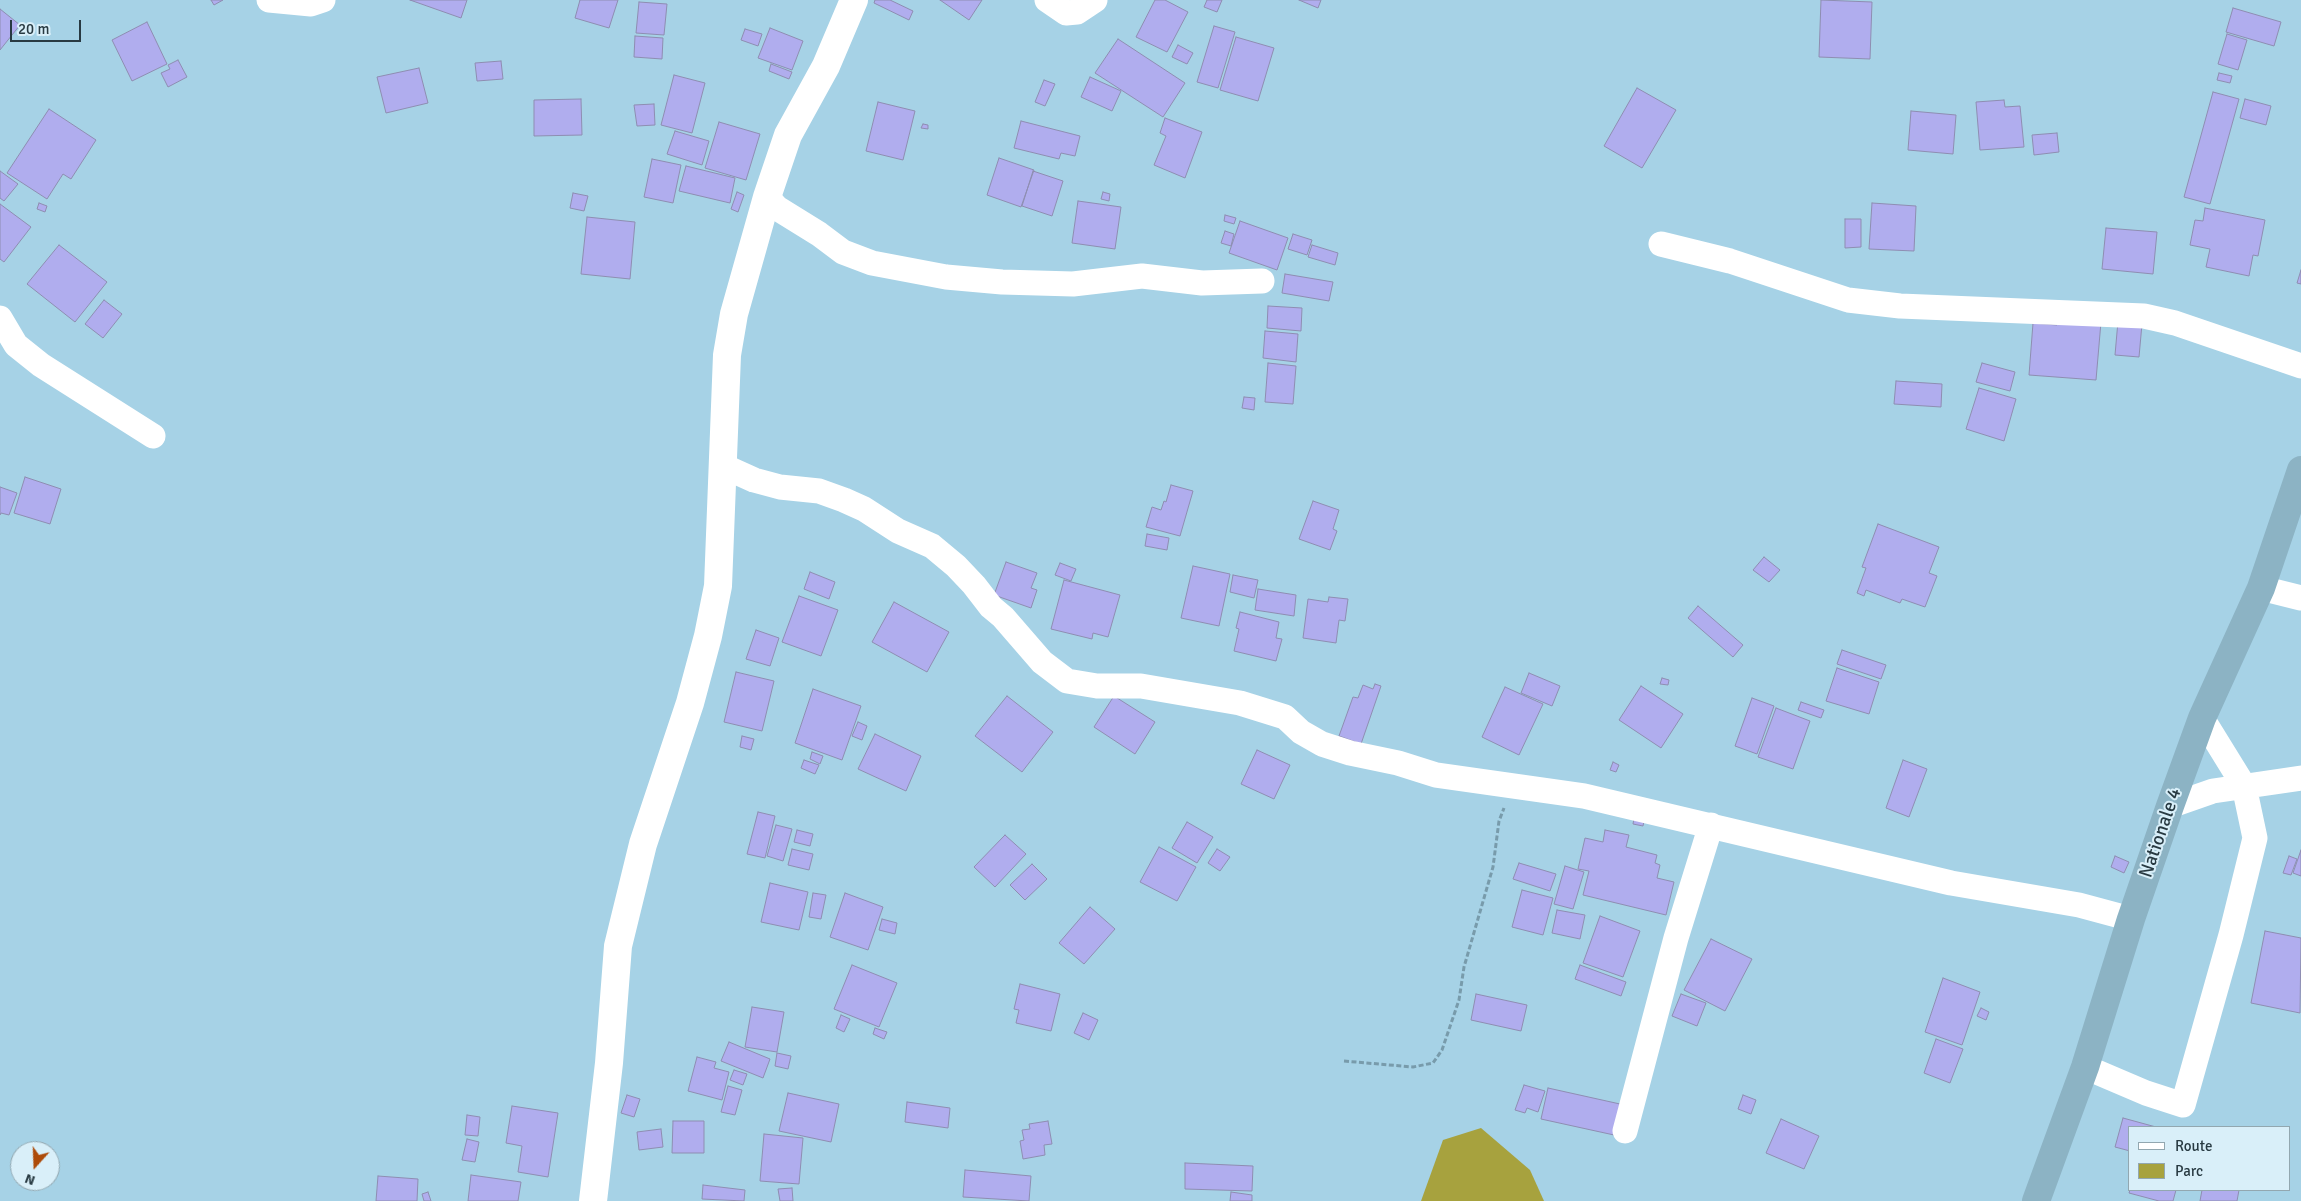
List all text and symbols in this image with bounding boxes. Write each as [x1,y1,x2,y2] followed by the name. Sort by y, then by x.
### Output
[12,10,84,42] scale bar
[18,20,49,38] text: 20 m
[2135,785,2187,881] street label: Nationale 4
[2128,1126,2291,1191] legend
[2175,1137,2212,1155] text: Route
[10,1141,60,1191] north arrow
[2175,1162,2203,1180] text: Parc
[23,1170,38,1189] text: N

